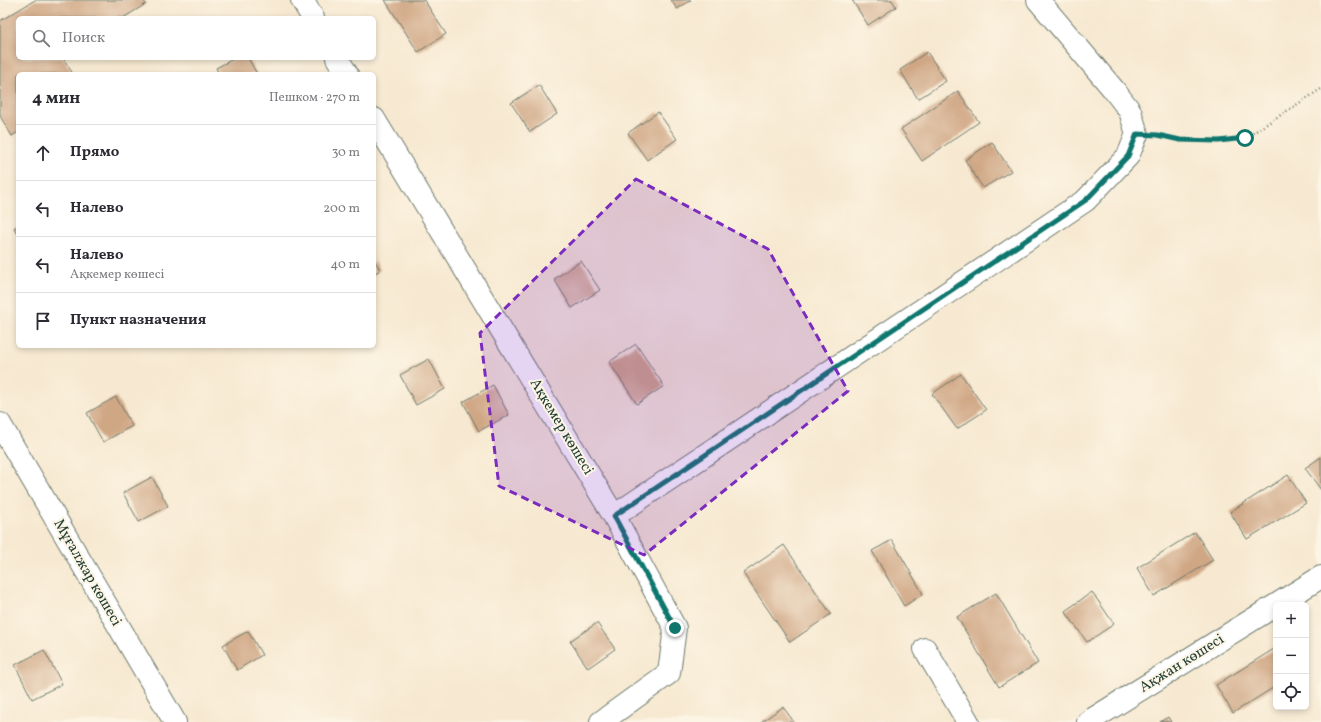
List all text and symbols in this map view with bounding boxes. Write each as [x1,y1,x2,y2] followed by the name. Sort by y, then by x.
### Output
[16,16,376,60] search box
[30,27,52,49] icon: search
[62,28,105,49] text: Поиск
[32,87,80,110] text: 4 мин
[269,89,360,107] text: Пешком · 270 m
[1236,129,1254,147] route start
[32,142,54,164] icon: ahead
[70,142,119,163] text: Прямо
[332,144,360,162] text: 30 m
[32,198,54,220] icon: left
[70,198,124,219] text: Налево
[323,200,360,218] text: 200 m
[70,245,124,266] text: Налево
[32,254,54,276] icon: left
[331,256,360,274] text: 40 m
[70,266,164,284] text: Ақкемер көшесі
[32,310,54,332] icon: arrive
[70,310,206,331] text: Пункт назначения
[524,375,598,479] street label: Ақкемер көшесі
[48,516,126,630] street label: Мұғалжар көшесі
[1273,602,1309,710] map controls
[1273,602,1309,638] button: +
[666,619,684,637] route end
[1135,629,1229,699] street label: Ақжан көшесі
[1273,638,1309,674] button: −
[1273,674,1309,710] button: locate

